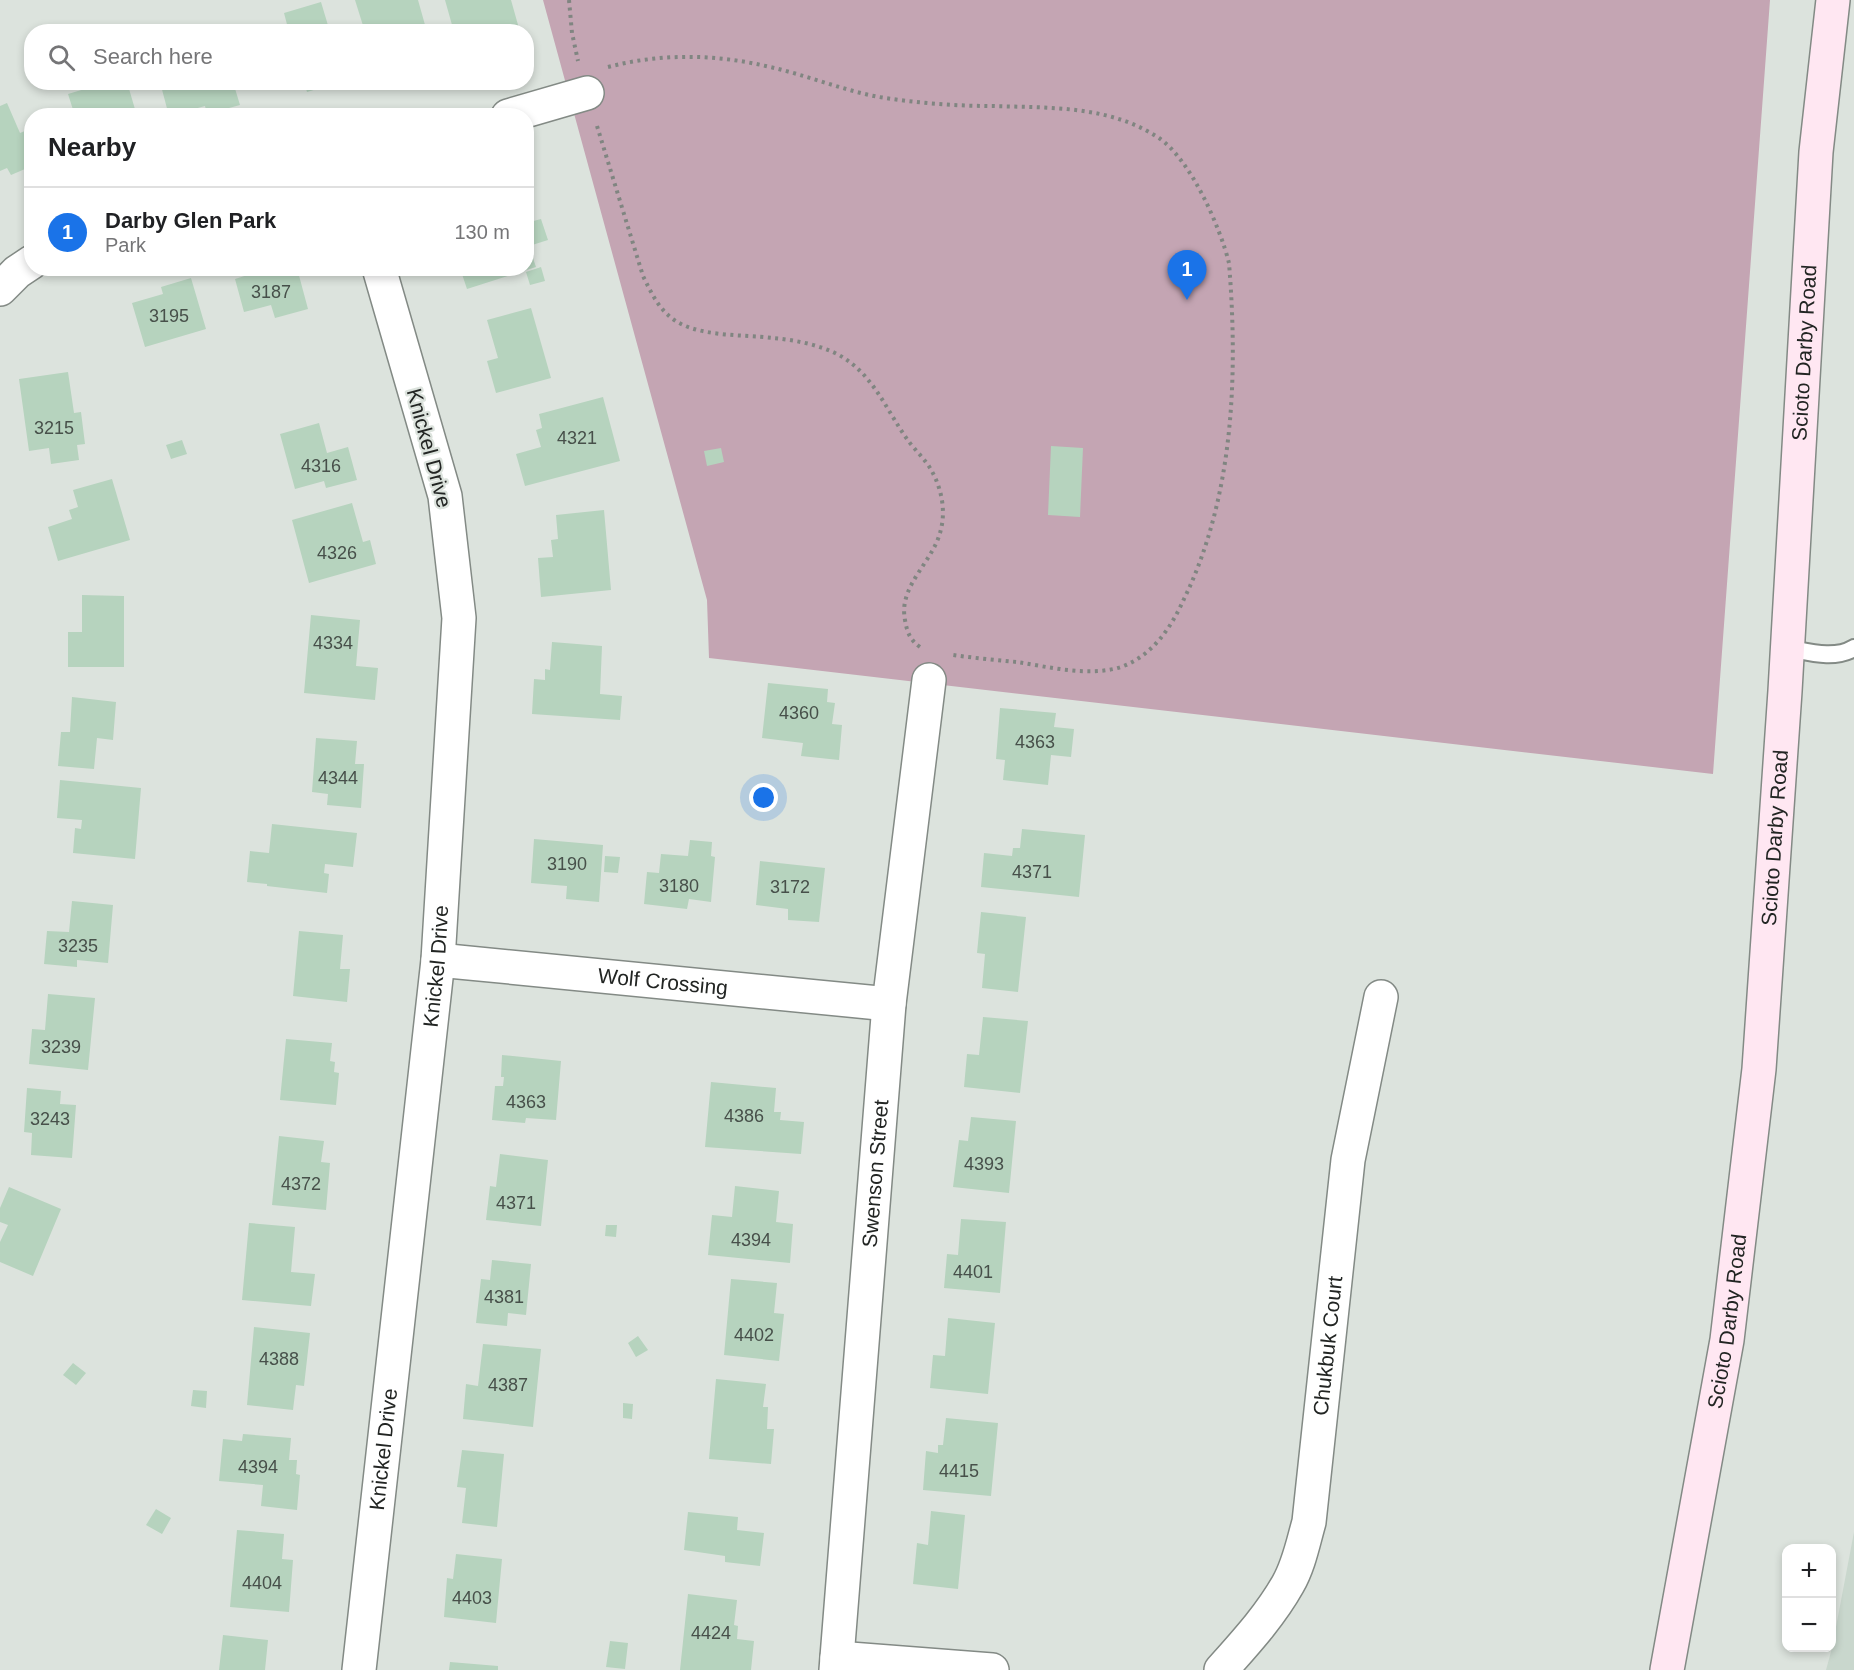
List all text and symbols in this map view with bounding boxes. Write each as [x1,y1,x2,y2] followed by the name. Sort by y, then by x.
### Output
[24,24,534,90] search box
[45,41,78,74] icon: search
[93,44,213,69] text: Search here
[48,132,136,162] text: Nearby
[105,208,276,233] text: Darby Glen Park
[62,221,73,243] text: 1
[454,221,510,243] text: 130 m
[105,234,146,256] text: Park
[1168,250,1206,300] pin: 1
[1787,264,1820,441] street label: Scioto Darby Road
[251,282,291,302] house number: 3187
[149,306,189,326] house number: 3195
[403,386,456,510] street label: Knickel Drive
[34,418,74,438] house number: 3215
[557,428,597,448] house number: 4321
[301,456,341,476] house number: 4316
[317,543,357,563] house number: 4326
[313,633,353,653] house number: 4334
[779,703,819,723] house number: 4360
[1015,732,1055,752] house number: 4363
[1757,749,1792,927] street label: Scioto Darby Road
[318,768,358,788] house number: 4344
[749,783,778,812] your location
[547,854,587,874] house number: 3190
[1012,862,1052,882] house number: 4371
[659,876,699,896] house number: 3180
[770,877,810,897] house number: 3172
[419,904,452,1028] street label: Knickel Drive
[58,936,98,956] house number: 3235
[597,964,729,999] street label: Wolf Crossing
[41,1037,81,1057] house number: 3239
[506,1092,546,1112] house number: 4363
[858,1099,892,1248] street label: Swenson Street
[724,1106,764,1126] house number: 4386
[30,1109,70,1129] house number: 3243
[964,1154,1004,1174] house number: 4393
[281,1174,321,1194] house number: 4372
[496,1193,536,1213] house number: 4371
[731,1230,771,1250] house number: 4394
[1703,1233,1750,1410] street label: Scioto Darby Road
[953,1262,993,1282] house number: 4401
[1309,1275,1346,1417] street label: Chukbuk Court
[484,1287,524,1307] house number: 4381
[734,1325,774,1345] house number: 4402
[259,1349,299,1369] house number: 4388
[488,1375,528,1395] house number: 4387
[365,1387,401,1512] street label: Knickel Drive
[238,1457,278,1477] house number: 4394
[939,1461,979,1481] house number: 4415
[1782,1544,1836,1652] map controls
[1782,1544,1836,1598] button: +
[242,1573,282,1593] house number: 4404
[452,1588,492,1608] house number: 4403
[1782,1598,1836,1652] button: −
[691,1623,731,1643] house number: 4424

